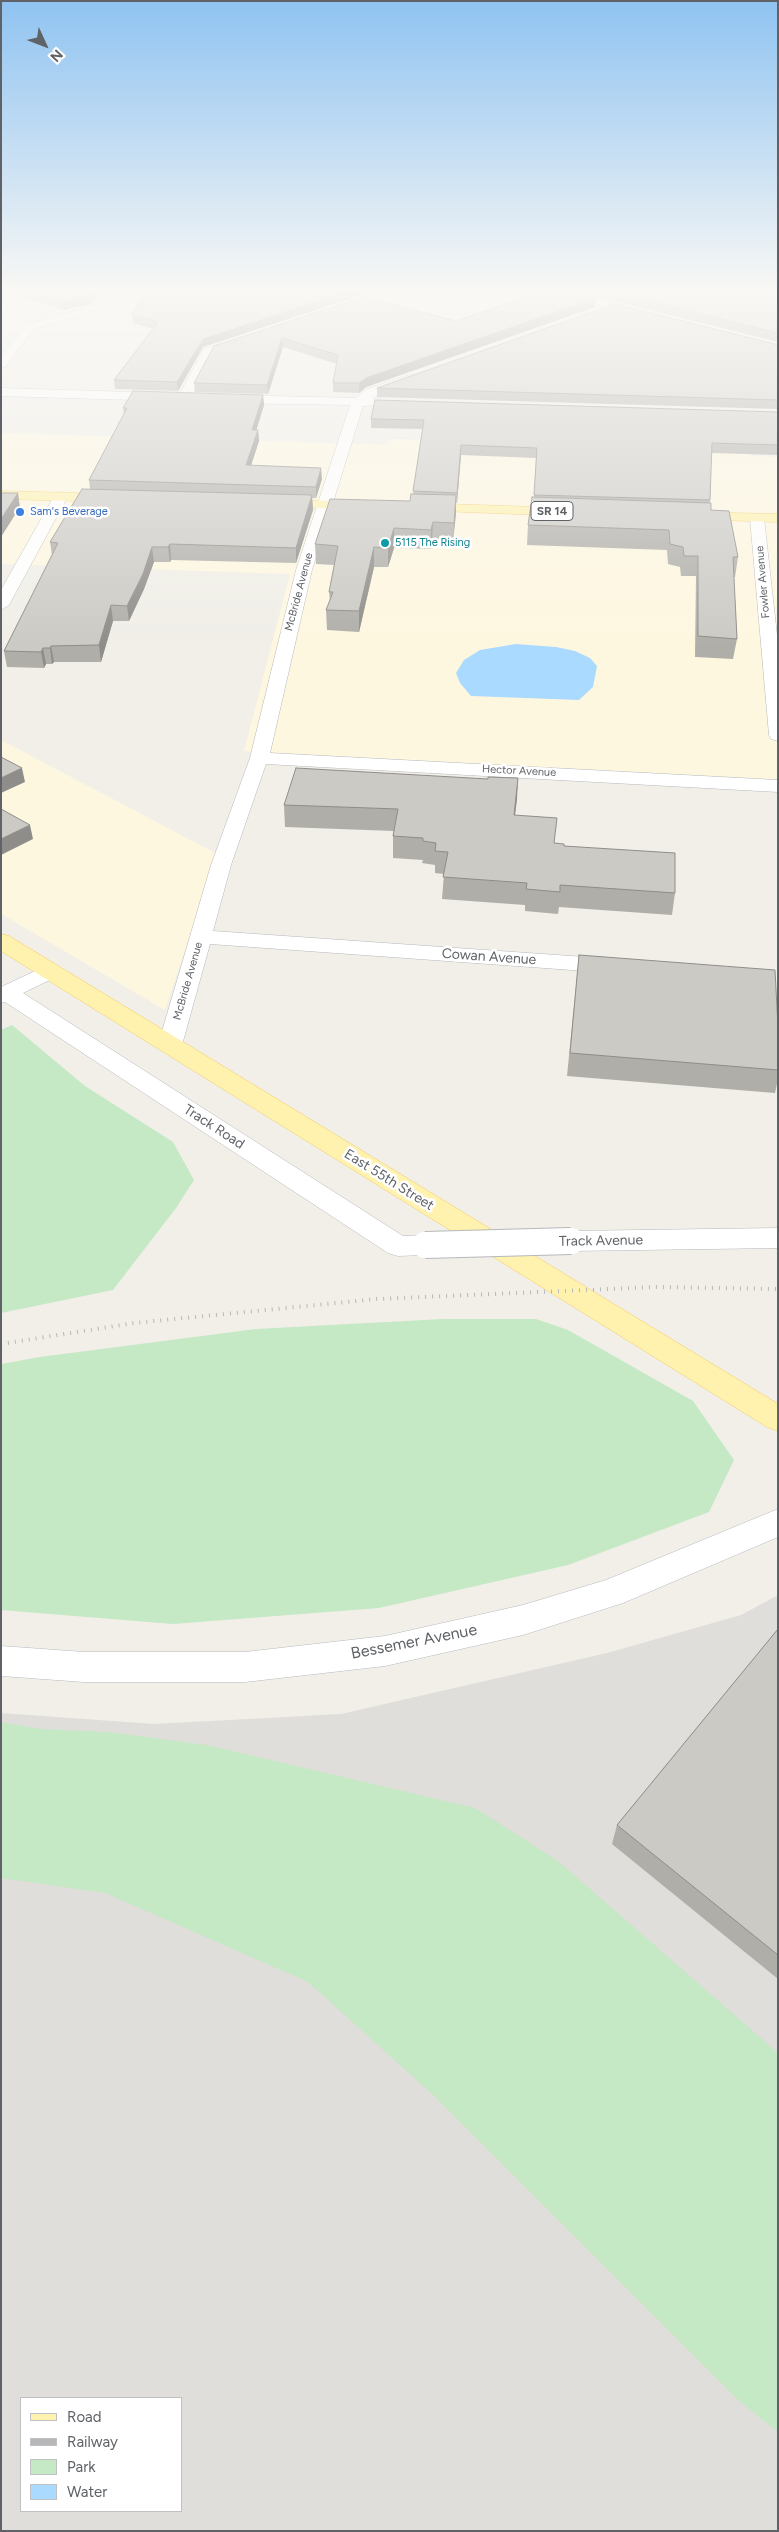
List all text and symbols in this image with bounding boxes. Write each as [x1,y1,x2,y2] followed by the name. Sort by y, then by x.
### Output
[20,20,70,70] north arrow
[46,46,66,65] text: N
[531,502,573,520] road number: SR 14
[30,505,108,519] place label: Sam's Beverage
[14,506,26,518] marker: Sam's Beverage
[395,536,470,550] place label: 5115 The Rising
[379,537,391,549] marker: 5115 The Rising
[753,545,773,619] street label: Fowler Avenue
[282,551,316,633] street label: McBride Avenue
[482,762,556,780] street label: Hector Avenue
[171,940,205,1022] street label: McBride Avenue
[441,945,537,969] street label: Cowan Avenue
[180,1101,248,1153] street label: Track Road
[341,1146,437,1214] street label: East 55th Street
[559,1232,643,1250] street label: Track Avenue
[349,1620,479,1664] street label: Bessemer Avenue
[20,2397,182,2512] legend
[67,2408,102,2426] text: Road
[67,2433,118,2451] text: Railway
[67,2458,96,2476] text: Park
[67,2483,107,2501] text: Water

